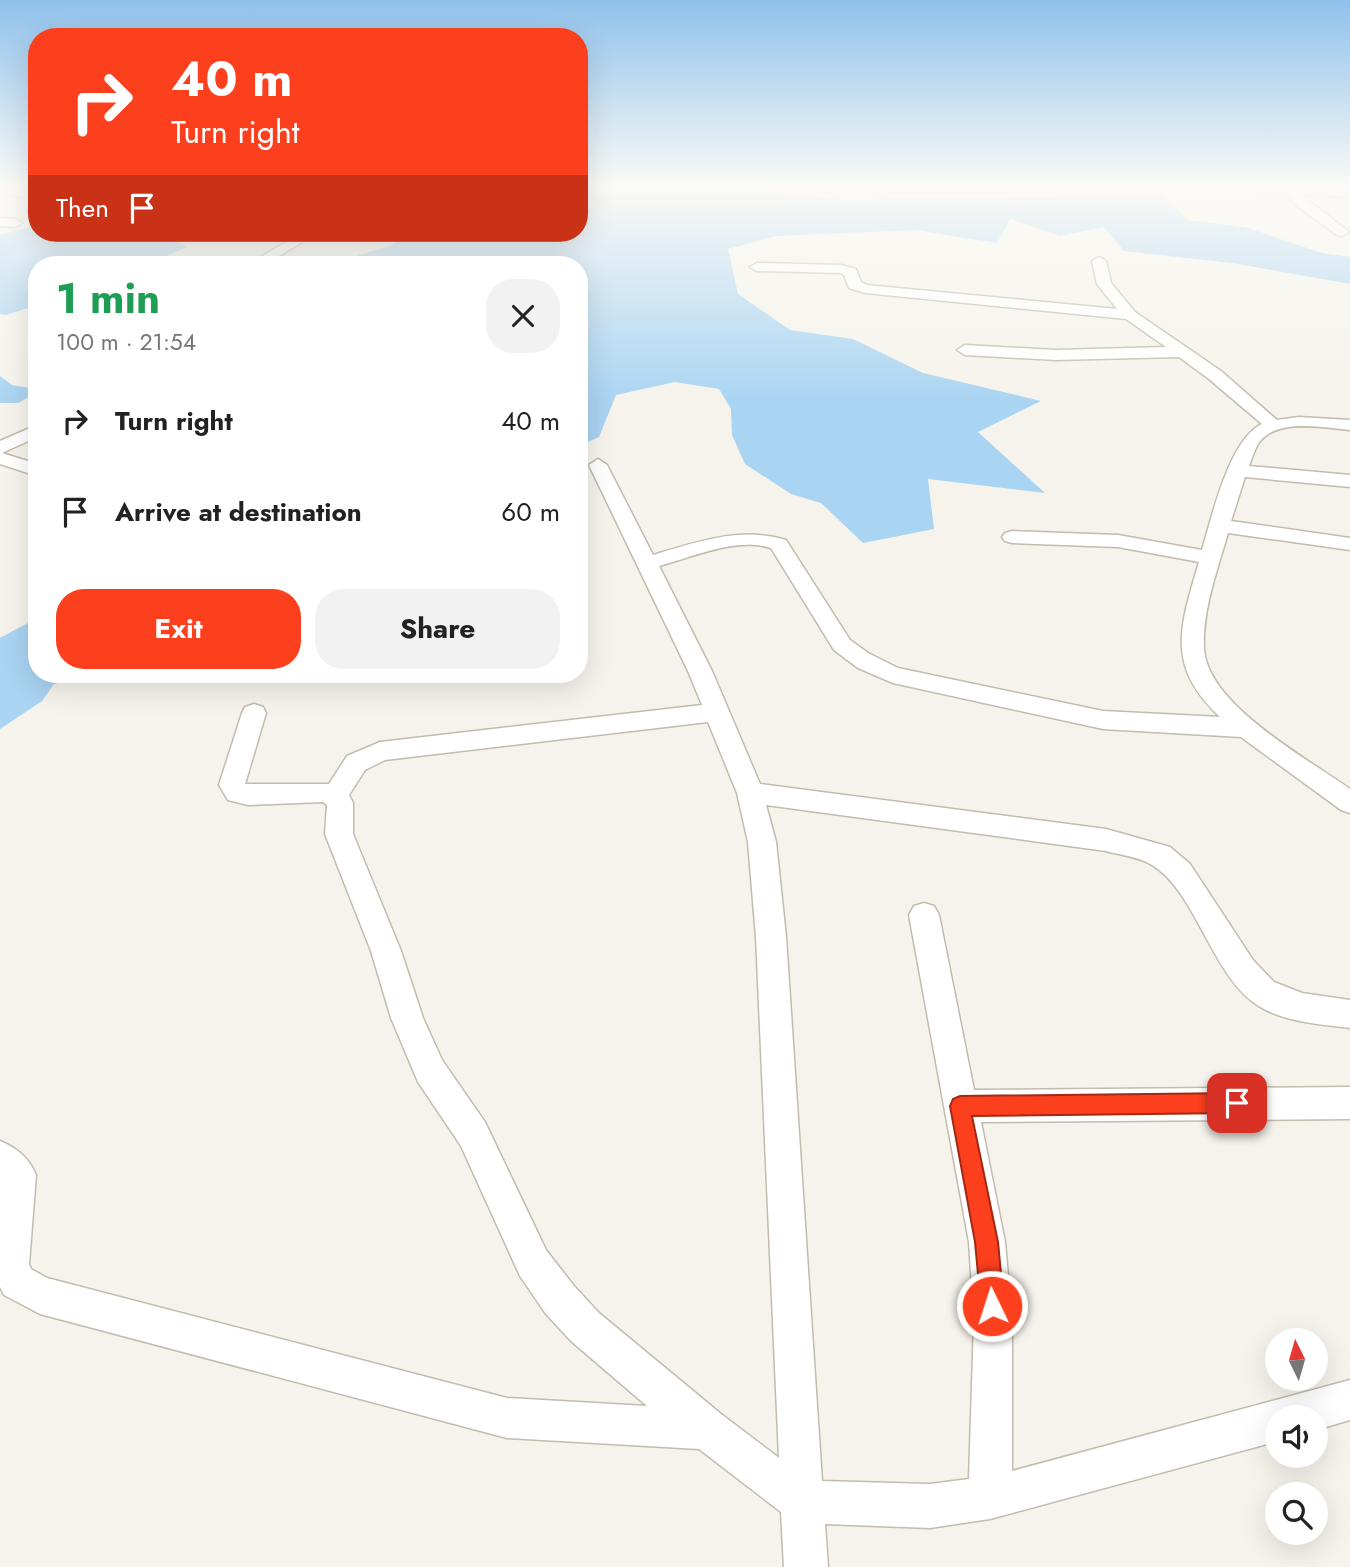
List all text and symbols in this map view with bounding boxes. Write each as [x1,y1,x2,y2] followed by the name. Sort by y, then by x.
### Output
[171,44,293,114] text: 40 m
[56,56,147,147] icon: right
[171,109,300,155] text: Turn right
[56,189,109,227] text: Then
[123,189,161,227] icon: arrive
[56,268,160,329] text: 1 min
[486,279,560,353] button: close
[56,325,196,359] text: 100 m · 21:54
[56,402,94,440] icon: right
[115,402,233,440] text: Turn right
[501,402,560,440] text: 40 m
[56,493,94,531] icon: arrive
[115,493,362,531] text: Arrive at destination
[501,493,560,531] text: 60 m
[56,589,301,669] button: Exit
[315,589,560,669] button: Share
[1207,1073,1267,1133] pin
[1218,1084,1256,1122] icon: arrive
[955,1269,1029,1343] position arrow
[1265,1328,1328,1391] north arrow
[1265,1328,1328,1545] map controls
[1265,1405,1328,1468] button: sound
[1265,1482,1328,1545] button: search

